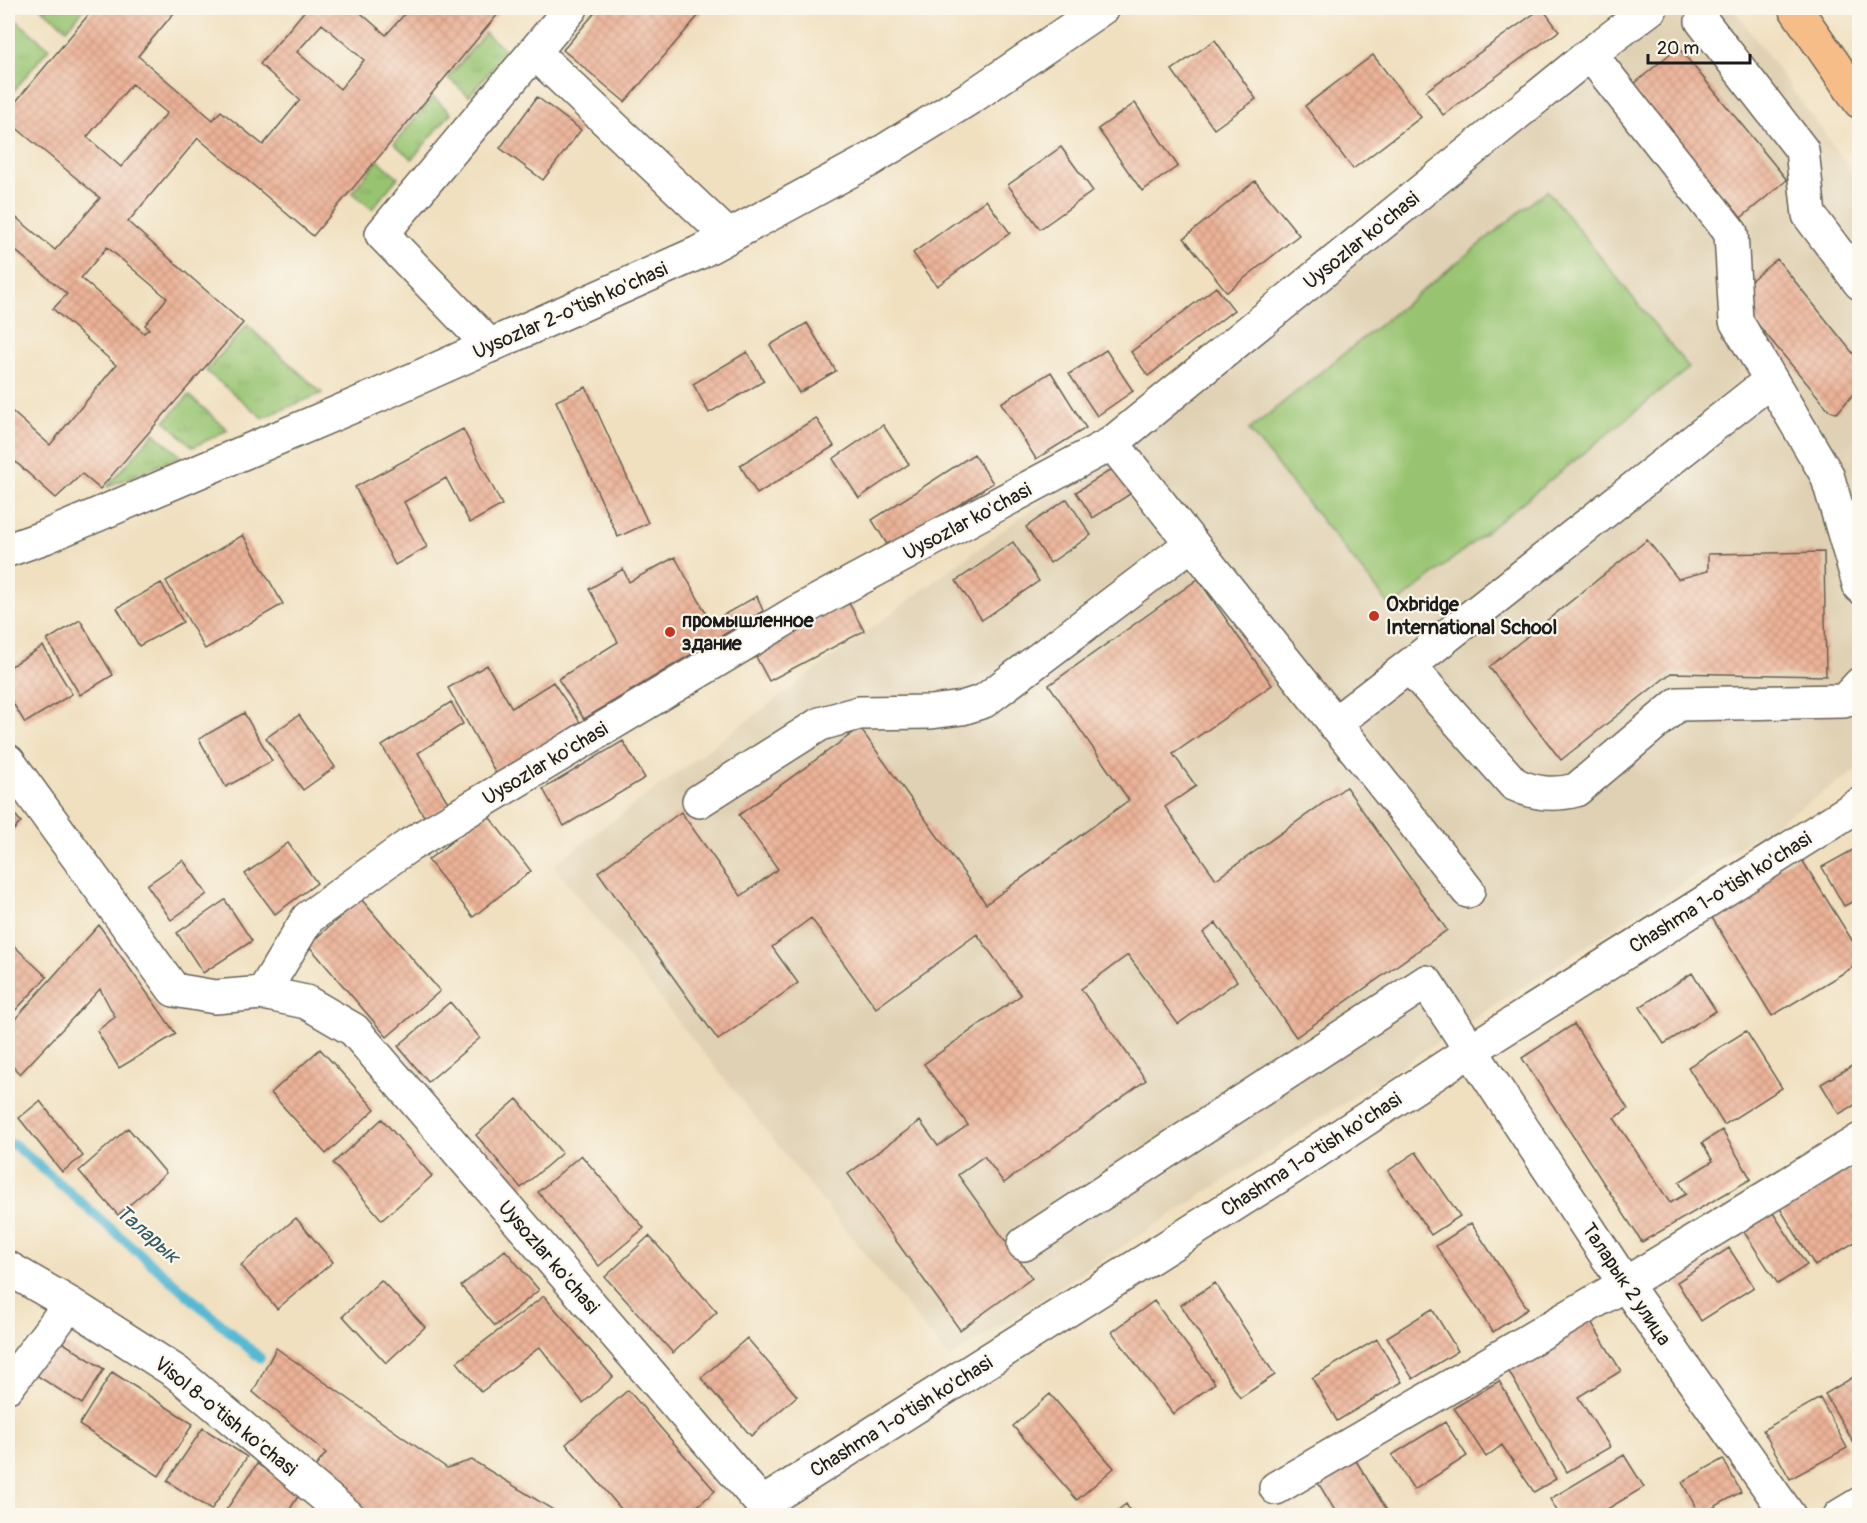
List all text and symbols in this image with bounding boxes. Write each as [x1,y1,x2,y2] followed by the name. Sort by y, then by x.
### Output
[1648,27,1750,65] scale bar
[1657,37,1699,60] text: 20 m
[1298,186,1424,295] street label: Uysozlar ko'chasi
[469,256,671,365] street label: Uysozlar 2-o'tish ko'chasi
[899,477,1036,566] street label: Uysozlar ko'chasi
[1386,592,1557,640] place label: Oxbridge International School
[682,608,815,656] place label: промышленное здание
[1367,609,1381,623] marker: Oxbridge International School
[663,625,677,639] marker: промышленное здание
[478,716,612,811] street label: Uysozlar ko'chasi
[1624,826,1816,959] street label: Chashma 1-o'tish ko'chasi
[1216,1087,1406,1222] street label: Chashma 1-o'tish ko'chasi
[493,1196,605,1319] street label: Uysozlar ko'chasi
[110,1199,187,1271] water label: Таларык
[1576,1218,1677,1350] street label: Таларык 2 улица
[805,1350,997,1483] street label: Chashma 1-o'tish ko'chasi
[149,1351,302,1482] street label: Visol 8-o'tish ko'chasi

